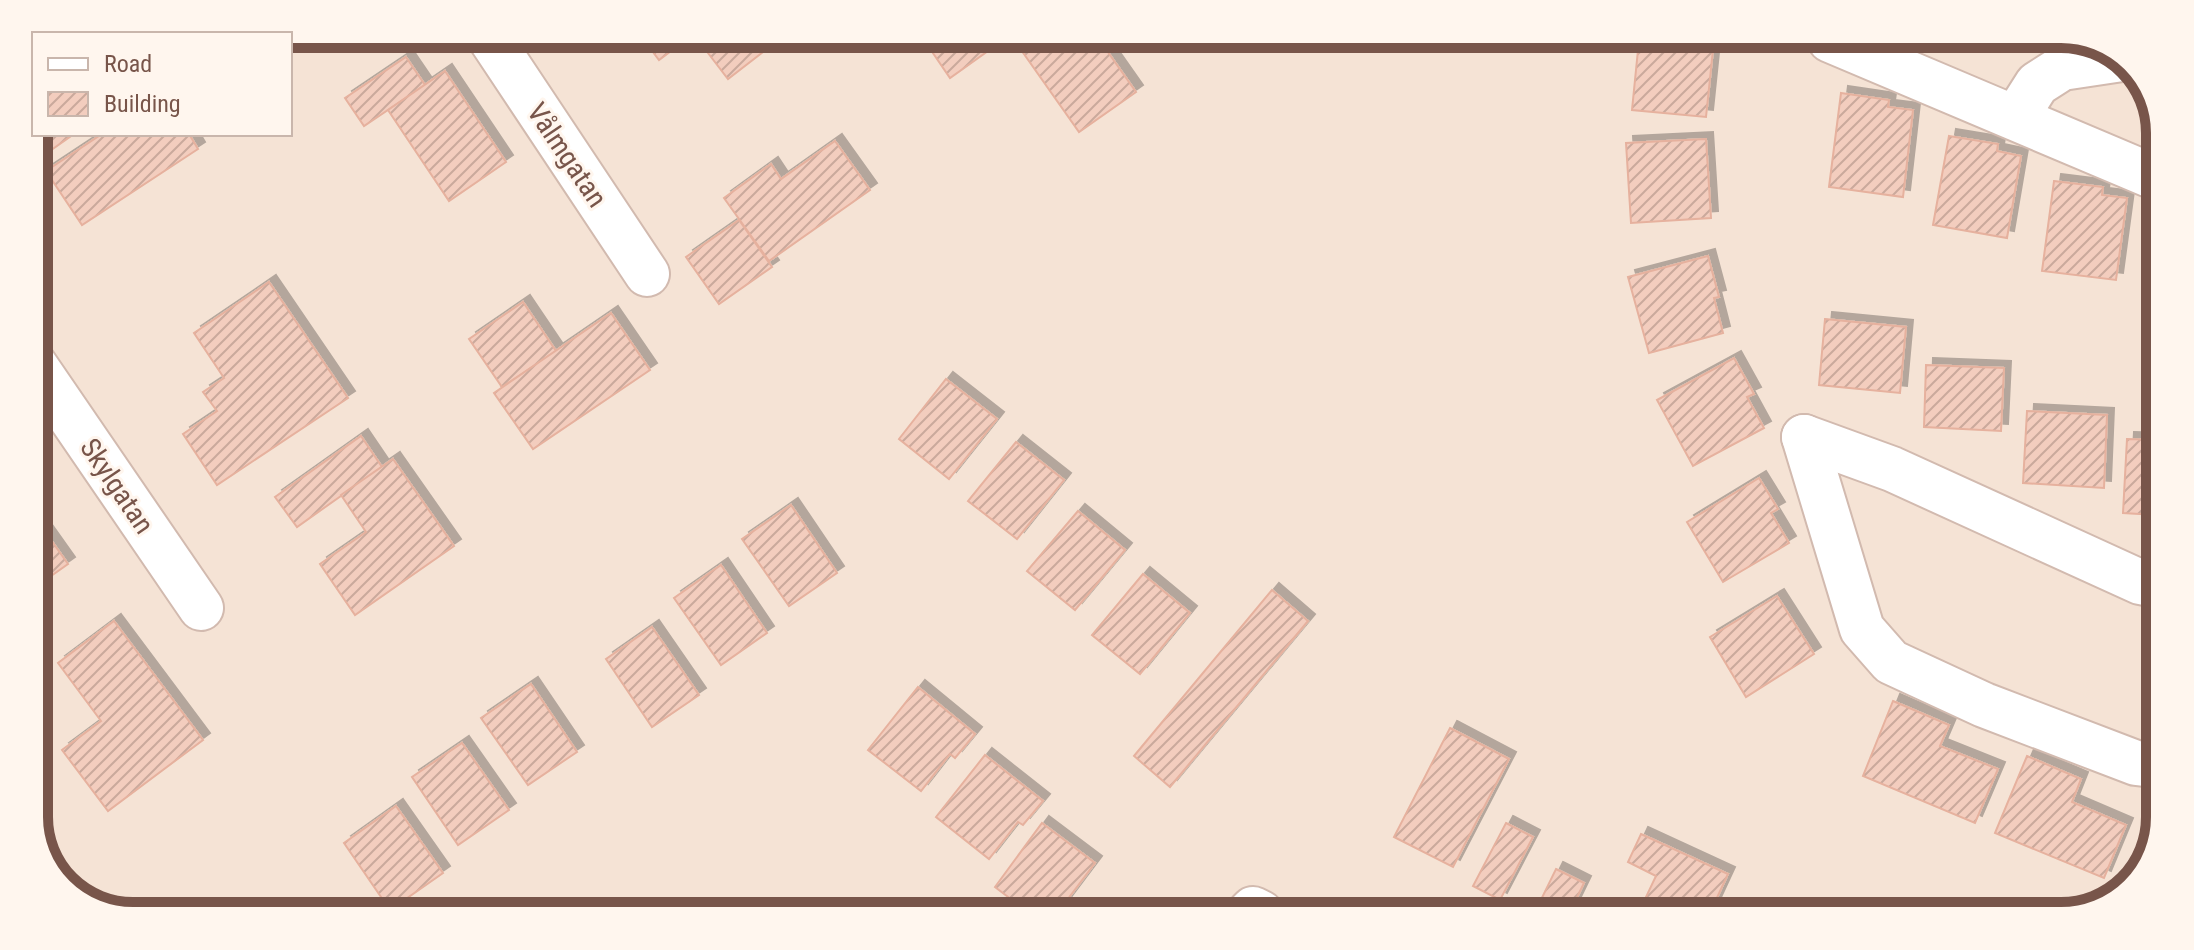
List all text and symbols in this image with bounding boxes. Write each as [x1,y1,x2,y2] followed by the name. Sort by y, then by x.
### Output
[32,32,292,136] legend
[104,50,152,78] text: Road
[104,90,181,118] text: Building
[520,97,614,213] street label: Vålmgatan
[73,432,161,540] street label: Skylgatan

